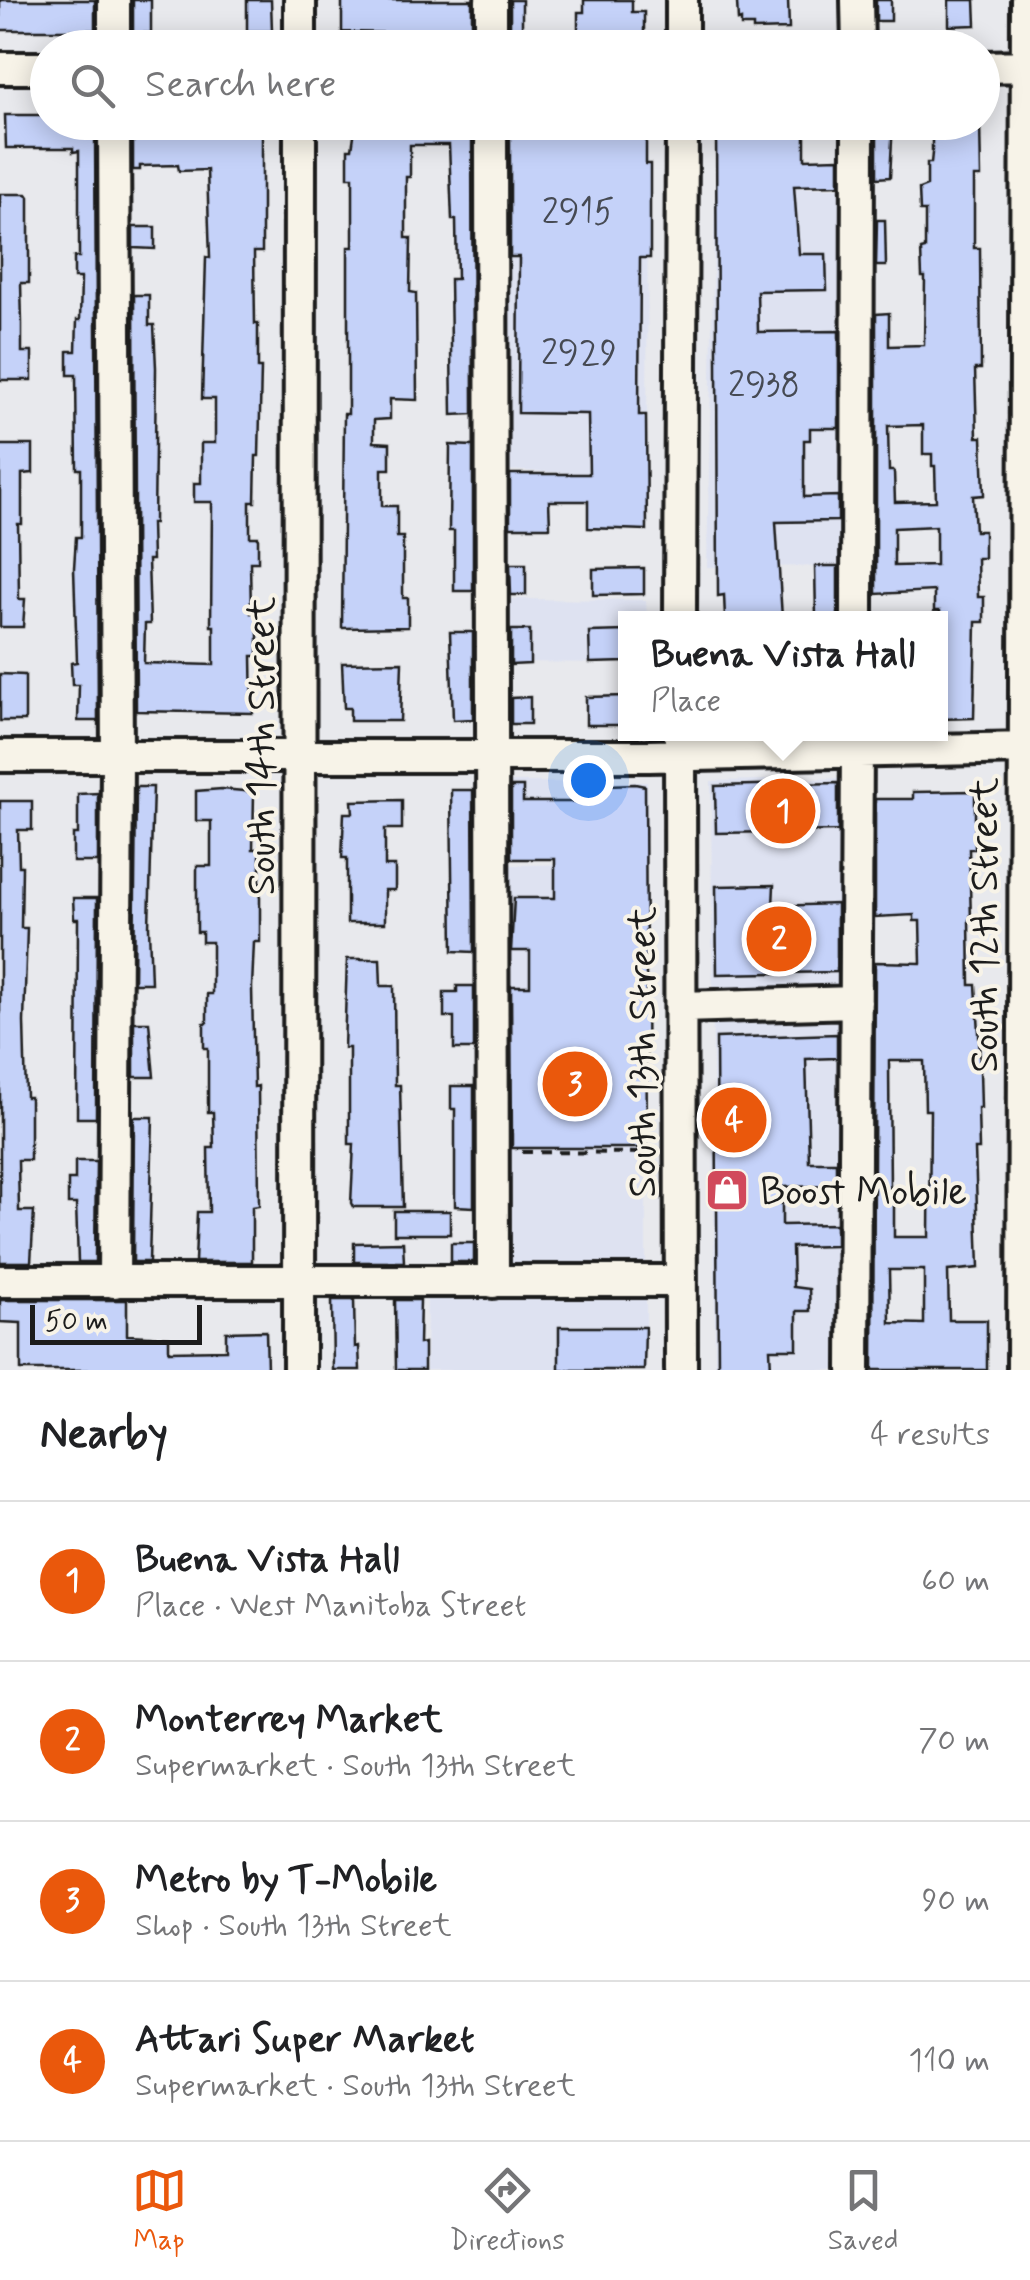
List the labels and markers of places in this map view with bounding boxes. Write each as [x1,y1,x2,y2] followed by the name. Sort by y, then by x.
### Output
[750,774,816,848] pin: 1
[746,902,812,976] pin: 2
[542,1046,608,1122] pin: 3
[702,1082,766,1158] pin: 4
[704,1167,750,1213] shop icon: Boost Mobile
[760,1167,967,1219] place label: Boost Mobile

